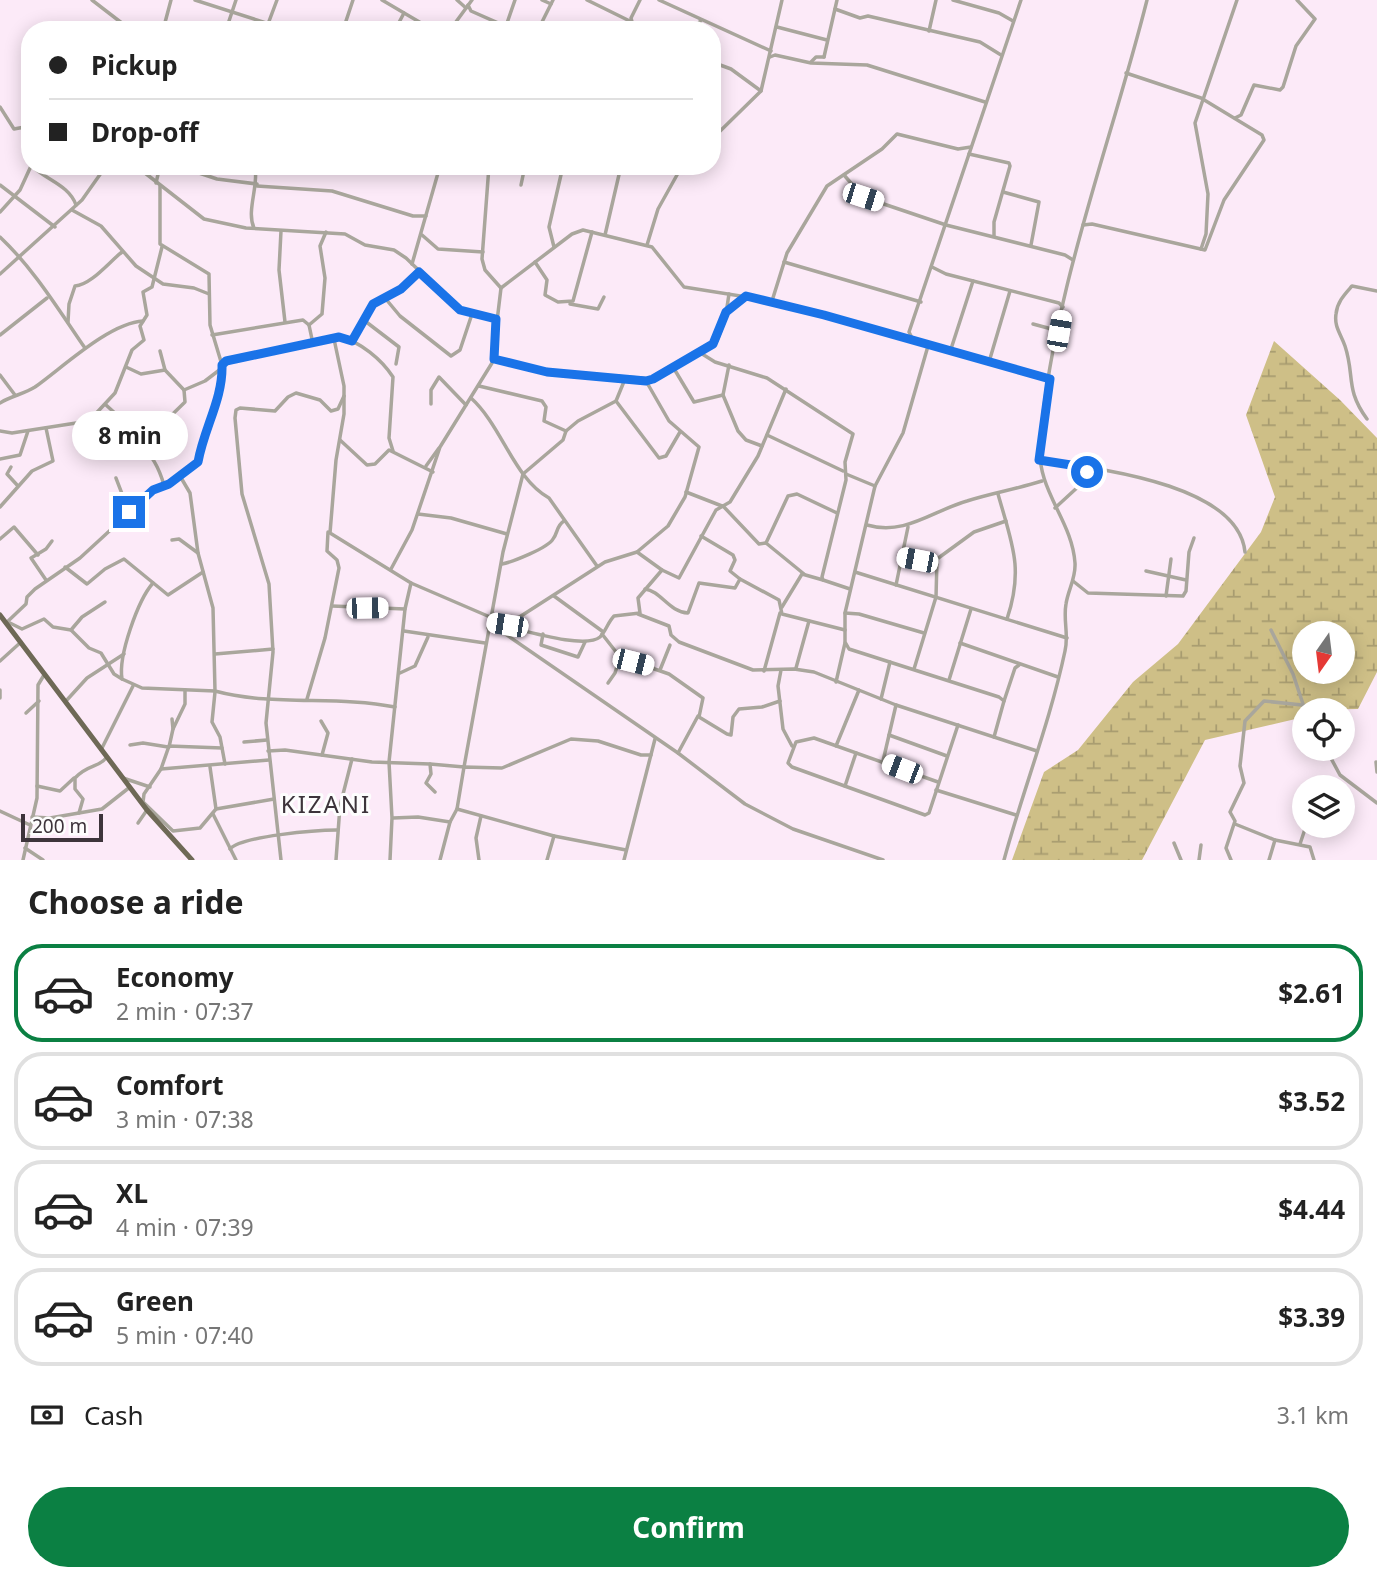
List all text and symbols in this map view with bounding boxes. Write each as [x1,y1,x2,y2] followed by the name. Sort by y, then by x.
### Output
[91,47,178,83] text: Pickup
[91,114,198,150] text: Drop-off
[840,181,887,213] car
[1046,308,1073,354] car
[71,410,187,460] callout: 8 min
[98,419,162,451] text: 8 min
[1071,456,1103,488] route start
[113,496,145,528] route end
[895,546,940,574] car
[346,597,389,619] car
[485,611,530,639] car
[1292,621,1354,684] north arrow
[1292,621,1355,838] map controls
[611,647,656,677] car
[1292,698,1355,761] button: locate
[879,752,926,786] car
[1292,775,1355,838] button: layers
[281,787,371,820] district label: KIZANI
[21,811,103,843] scale bar
[32,813,87,839] text: 200 m
[28,880,244,923] text: Choose a ride
[116,959,234,995] text: Economy
[32,962,95,1025] icon: car
[1278,975,1345,1011] text: $2.61
[116,995,254,1027] text: 2 min · 07:37
[116,1067,224,1103] text: Comfort
[32,1070,95,1133] icon: car
[1278,1083,1345,1119] text: $3.52
[116,1103,254,1135] text: 3 min · 07:38
[116,1175,148,1211] text: XL
[32,1178,95,1241] icon: car
[1278,1191,1345,1227] text: $4.44
[116,1211,254,1243] text: 4 min · 07:39
[116,1283,194,1319] text: Green
[32,1286,95,1349] icon: car
[1278,1299,1345,1335] text: $3.39
[116,1319,254,1351] text: 5 min · 07:40
[28,1396,66,1434] icon: cash
[84,1397,144,1433] text: Cash
[1277,1399,1349,1431] text: 3.1 km
[28,1487,1349,1567] button: Confirm

